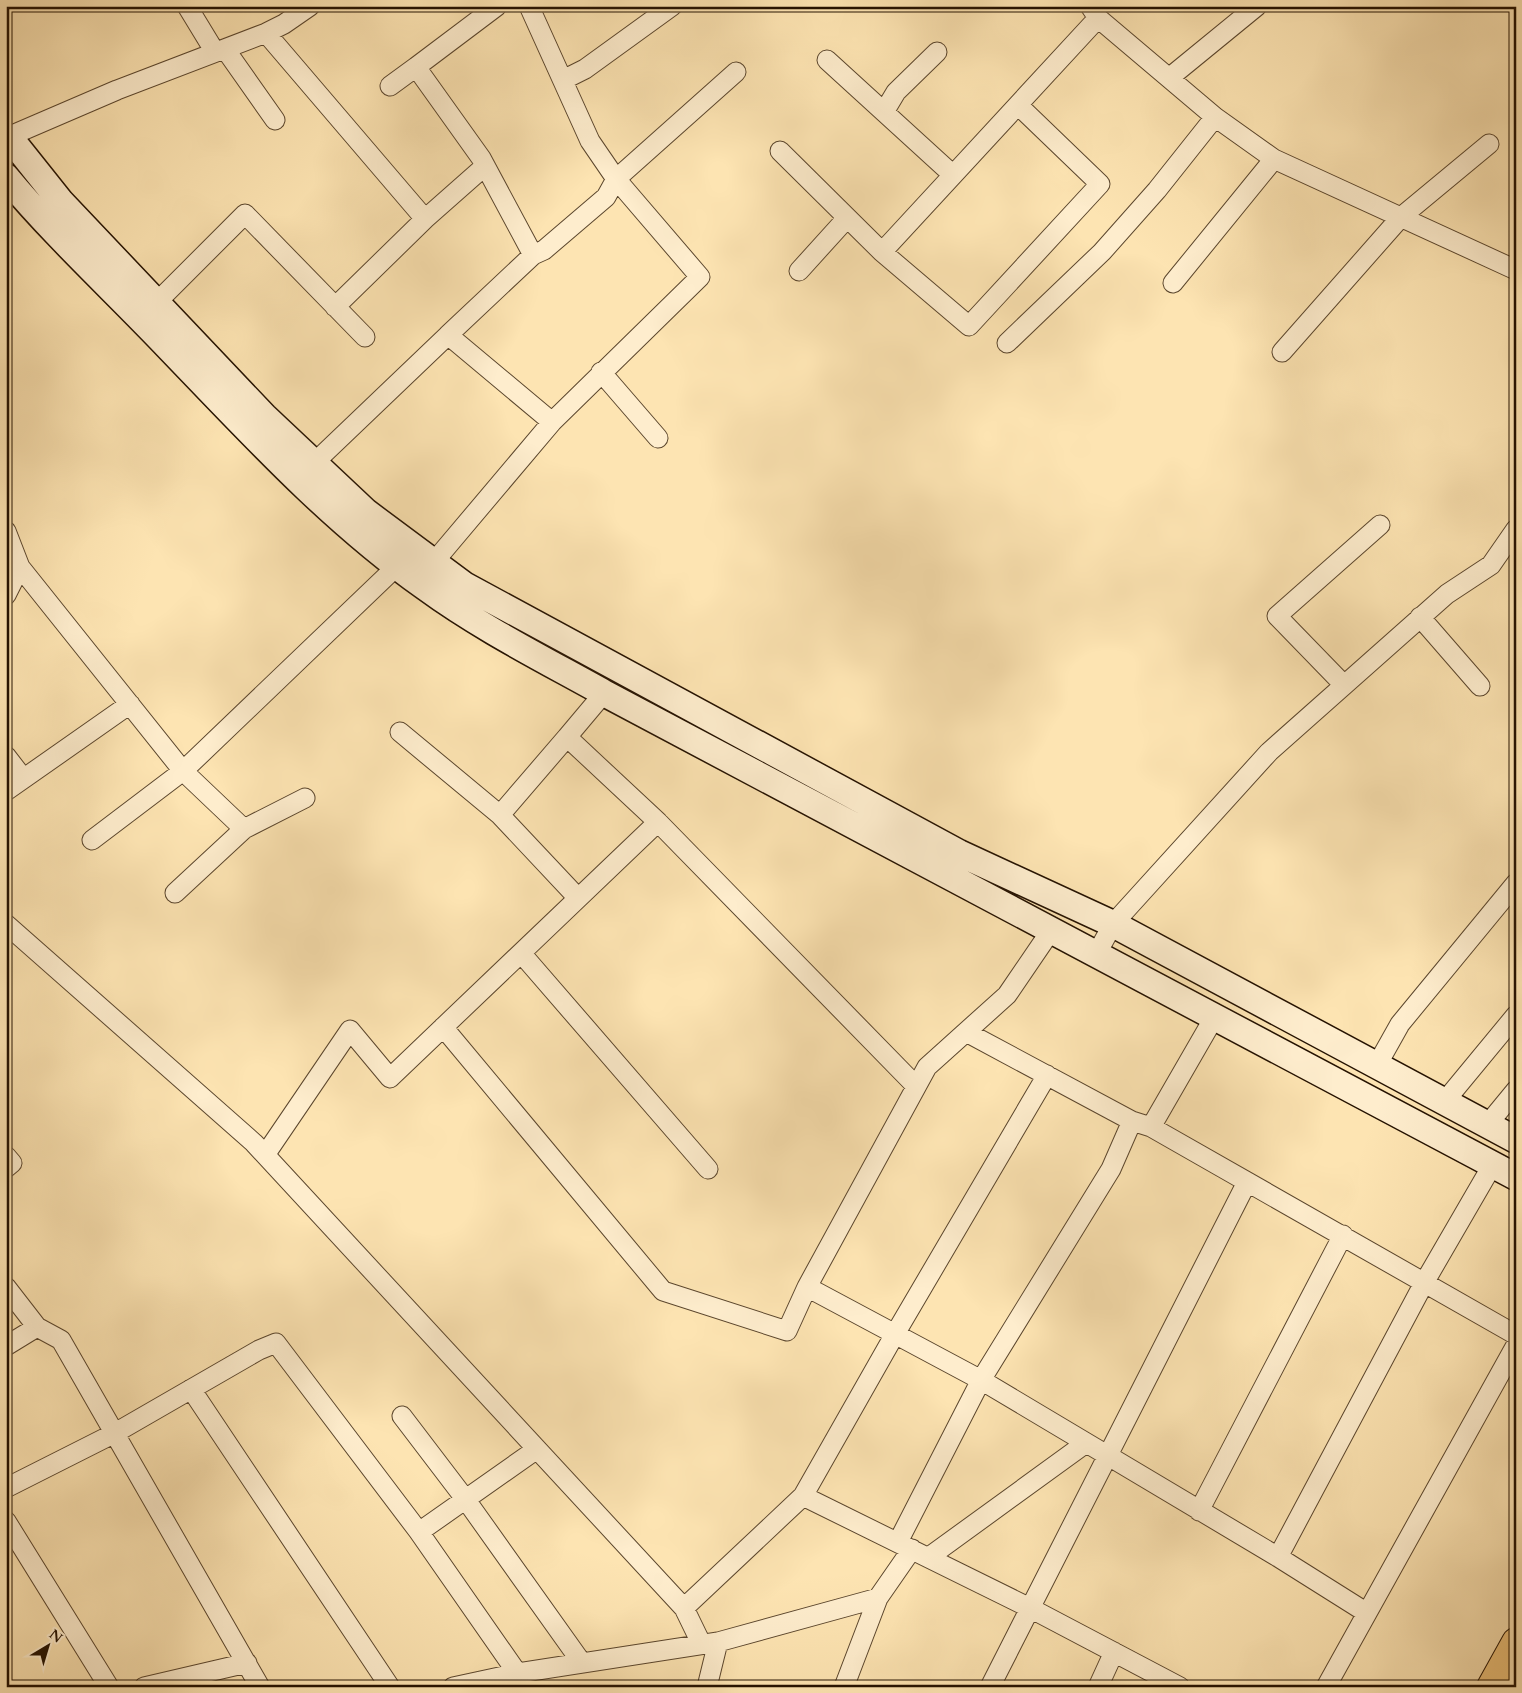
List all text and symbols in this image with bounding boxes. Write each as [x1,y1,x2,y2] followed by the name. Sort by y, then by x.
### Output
[22,1620,72,1670] north arrow
[45,1625,66,1647] text: N

